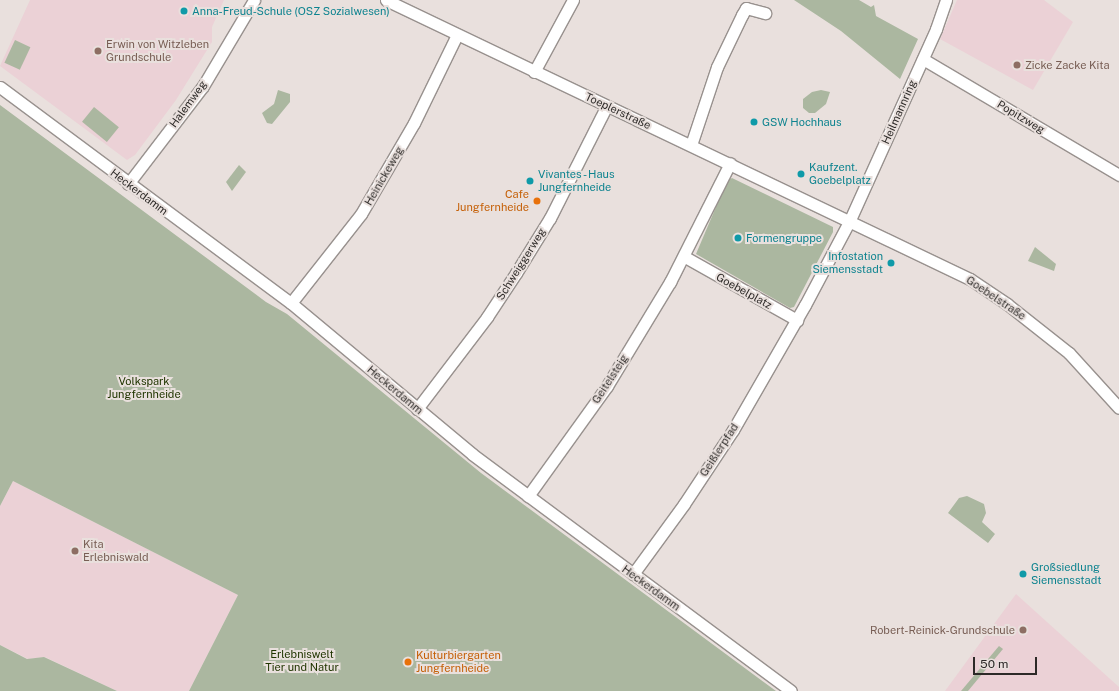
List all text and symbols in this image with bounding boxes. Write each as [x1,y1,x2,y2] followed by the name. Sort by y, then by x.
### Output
[192,4,390,18] place label: Anna-Freud-Schule (OSZ Sozialwesen)
[179,6,189,16] marker: Anna-Freud-Schule (OSZ Sozialwesen)
[106,38,209,64] place label: Erwin von Witzleben Grundschule
[93,46,103,56] marker: Erwin von Witzleben Grundschule
[1025,58,1110,72] place label: Zicke Zacke Kita
[1012,60,1022,70] marker: Zicke Zacke Kita
[167,78,209,130] street label: Halemweg
[879,78,919,146] street label: Heilmannring
[583,90,653,132] street label: Toeplerstraße
[995,98,1047,136] street label: Popitzweg
[762,115,842,129] place label: GSW Hochhaus
[749,117,759,127] marker: GSW Hochhaus
[362,144,406,208] street label: Heinickeweg
[809,161,871,187] place label: Kaufzent. Goebelplatz
[108,166,170,218] street label: Heckerdamm
[538,168,618,194] place label: Vivantes - Haus Jungfernheide
[796,169,806,179] marker: Kaufzent. Goebelplatz
[525,176,535,186] marker: Vivantes - Haus Jungfernheide
[456,188,529,214] place label: Cafe Jungfernheide
[532,196,542,206] marker: Cafe Jungfernheide
[494,226,548,302] street label: Schweiggerweg
[746,231,822,245] place label: Formengruppe
[733,233,743,243] marker: Formengruppe
[812,250,883,276] place label: Infostation Siemensstadt
[886,258,896,268] marker: Infostation Siemensstadt
[714,270,774,312] street label: Goebelplatz
[964,273,1028,323] street label: Goebelstraße
[589,352,631,406] street label: Geitelsteig
[365,363,425,417] street label: Heckerdamm
[107,375,181,401] park label: Volkspark Jungfernheide
[697,421,741,479] street label: Geißlerpfad
[83,538,149,564] place label: Kita Erlebniswald
[70,546,80,556] marker: Kita Erlebniswald
[1031,561,1102,587] place label: Großsiedlung Siemensstadt
[619,563,683,613] street label: Heckerdamm
[1018,569,1028,579] marker: Großsiedlung Siemensstadt
[870,623,1015,637] place label: Robert-Reinick-Grundschule
[1018,625,1028,635] marker: Robert-Reinick-Grundschule
[265,648,339,674] park label: Erlebniswelt Tier und Natur
[416,649,501,675] place label: Kulturbiergarten Jungfernheide
[975,649,1039,675] scale bar
[403,657,413,667] marker: Kulturbiergarten Jungfernheide
[980,657,1008,671] text: 50 m

